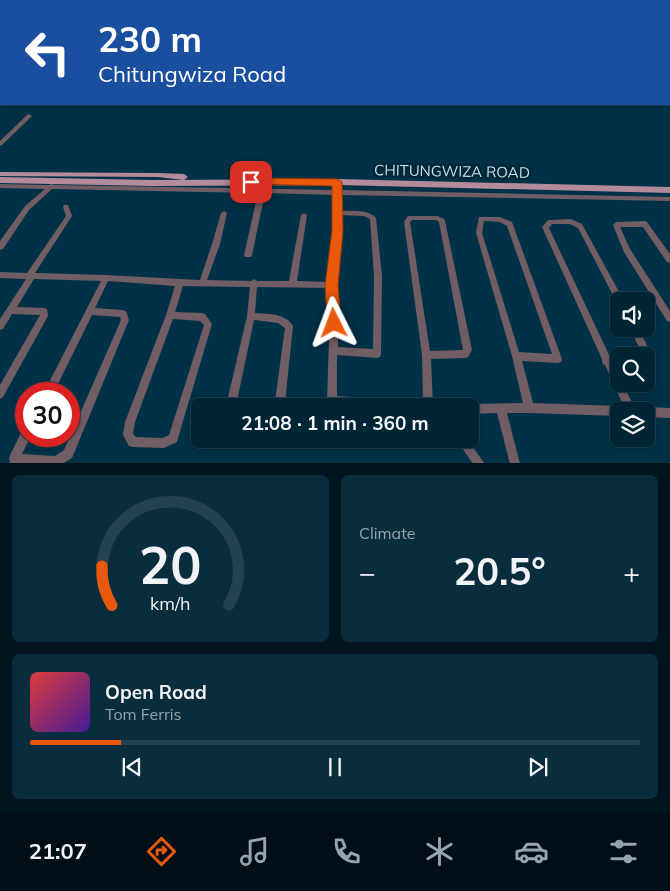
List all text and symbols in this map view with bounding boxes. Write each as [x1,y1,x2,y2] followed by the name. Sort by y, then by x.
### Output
[98,17,202,61] text: 230 m
[15,20,80,85] icon: left
[98,60,286,88] text: Chitungwiza Road
[374,160,530,182] street label: CHITUNGWIZA ROAD
[230,161,272,203] pin
[237,168,265,196] icon: arrive
[610,292,655,447] map controls
[610,292,655,337] button: sound
[307,296,359,348] position arrow
[610,347,655,392] button: search
[15,382,80,447] speed limit sign: 30
[610,402,655,447] button: layers
[241,411,429,435] text: 21:08 · 1 min · 360 m
[359,523,415,543] text: Climate
[139,532,202,597] text: 20
[453,547,546,595] text: 20.5°
[359,555,376,590] text: −
[623,555,640,590] text: +
[150,592,191,614] text: km/h
[105,680,207,704] text: Open Road
[105,704,182,724] text: Tom Ferris
[118,753,146,781] icon: previous
[321,753,349,781] icon: pause
[524,753,552,781] icon: next
[144,834,179,869] icon: directions
[237,834,272,869] icon: music
[329,834,364,869] icon: phone
[422,834,457,869] icon: climate
[514,834,549,869] icon: car
[606,834,641,869] icon: filters
[29,837,87,865] text: 21:07

